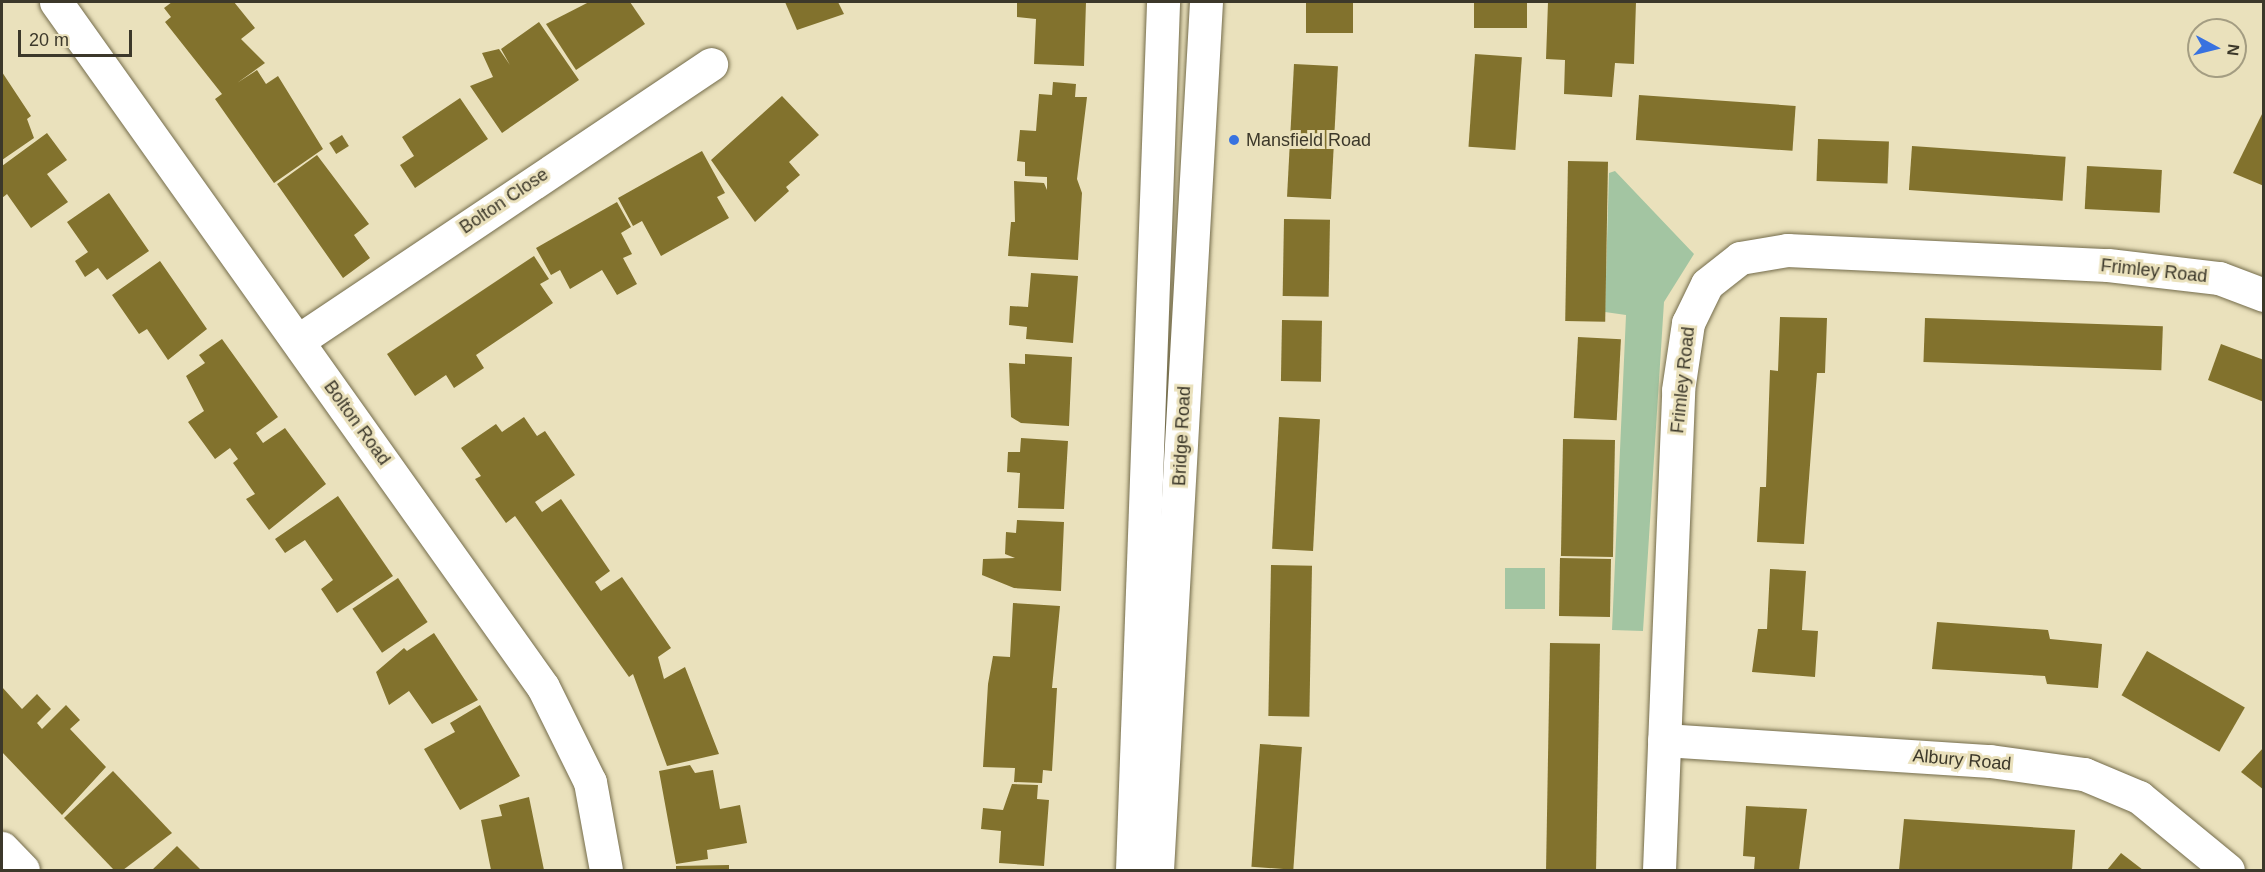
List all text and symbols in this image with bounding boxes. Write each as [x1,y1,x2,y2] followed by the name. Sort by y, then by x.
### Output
[21,18,135,56] scale bar
[2187,18,2247,78] north arrow
[29,30,69,50] text: 20 m
[2224,43,2243,57] text: N
[1246,129,1371,151] place label: Mansfield Road
[1227,133,1241,147] marker: Mansfield Road
[456,164,552,238] street label: Bolton Close
[2100,255,2208,287] street label: Frimley Road
[1667,326,1699,434] street label: Frimley Road
[319,377,395,469] street label: Bolton Road
[1169,385,1195,487] street label: Bridge Road
[1912,745,2012,775] street label: Albury Road

